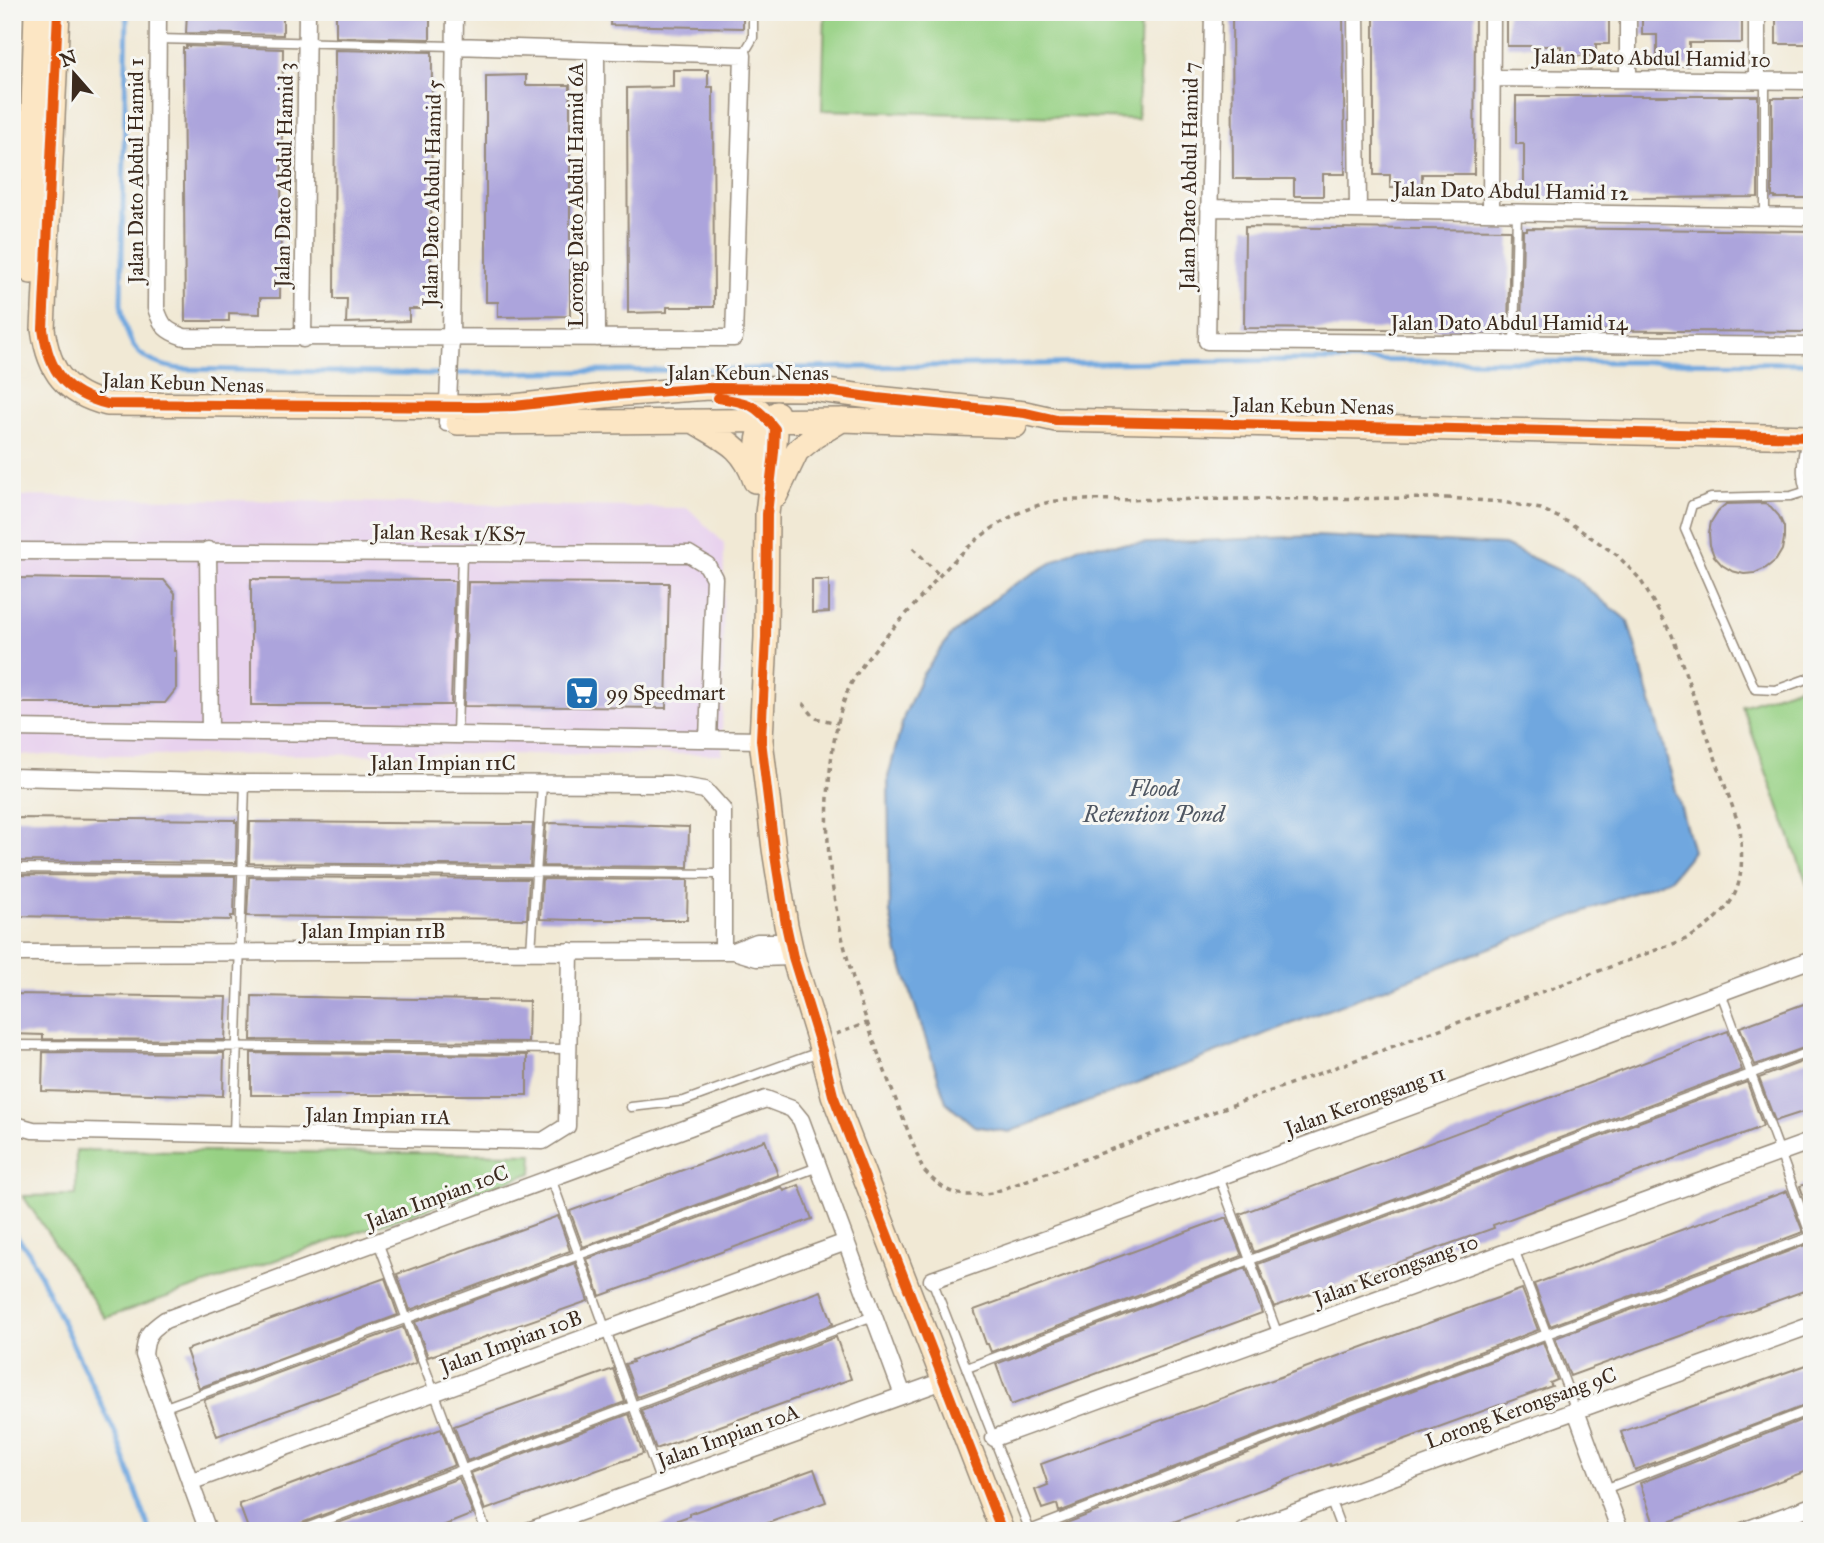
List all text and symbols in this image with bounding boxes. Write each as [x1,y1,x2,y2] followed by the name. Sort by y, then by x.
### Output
[38,38,108,108] north arrow
[1531,43,1771,73] street label: Jalan Dato Abdul Hamid 10
[57,45,80,72] text: N
[123,58,149,286] street label: Jalan Dato Abdul Hamid 1
[269,62,299,290] street label: Jalan Dato Abdul Hamid 3
[563,62,589,328] street label: Lorong Dato Abdul Hamid 6A
[1174,62,1204,292] street label: Jalan Dato Abdul Hamid 7
[417,79,447,309] street label: Jalan Dato Abdul Hamid 5
[1391,176,1630,206] street label: Jalan Dato Abdul Hamid 12
[1388,310,1629,336] street label: Jalan Dato Abdul Hamid 14
[665,360,829,386] street label: Jalan Kebun Nenas
[100,367,264,399] street label: Jalan Kebun Nenas
[1230,392,1394,420] street label: Jalan Kebun Nenas
[370,519,526,547] street label: Jalan Resak 1/KS7
[563,674,601,712] supermarket icon: 99 Speedmart
[606,680,726,706] place label: 99 Speedmart
[368,750,516,776] street label: Jalan Impian 11C
[1082,774,1227,828] water label: Flood Retention Pond
[298,918,446,944] street label: Jalan Impian 11B
[1279,1060,1449,1143] street label: Jalan Kerongsang 11
[303,1102,451,1130] street label: Jalan Impian 11A
[360,1159,512,1236] street label: Jalan Impian 10C
[1308,1228,1482,1312] street label: Jalan Kerongsang 10
[435,1304,586,1380] street label: Jalan Impian 10B
[1422,1361,1620,1455] street label: Lorong Kerongsang 9C
[651,1398,803,1474] street label: Jalan Impian 10A

